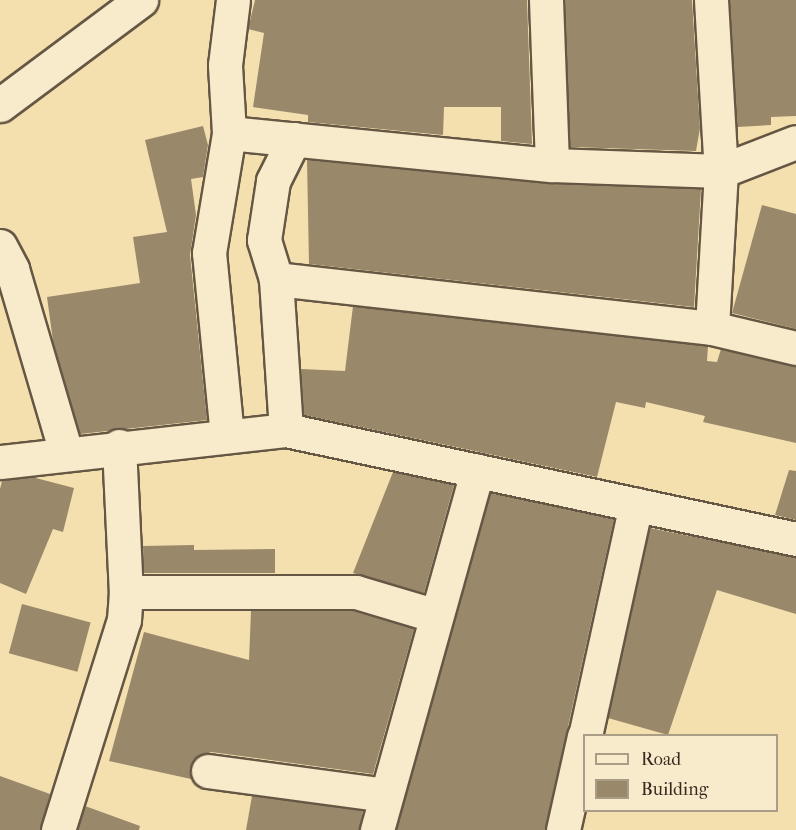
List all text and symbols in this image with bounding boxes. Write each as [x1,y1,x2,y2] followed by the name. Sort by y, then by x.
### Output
[583,734,778,812] legend
[641,749,681,770] text: Road
[641,779,708,800] text: Building

